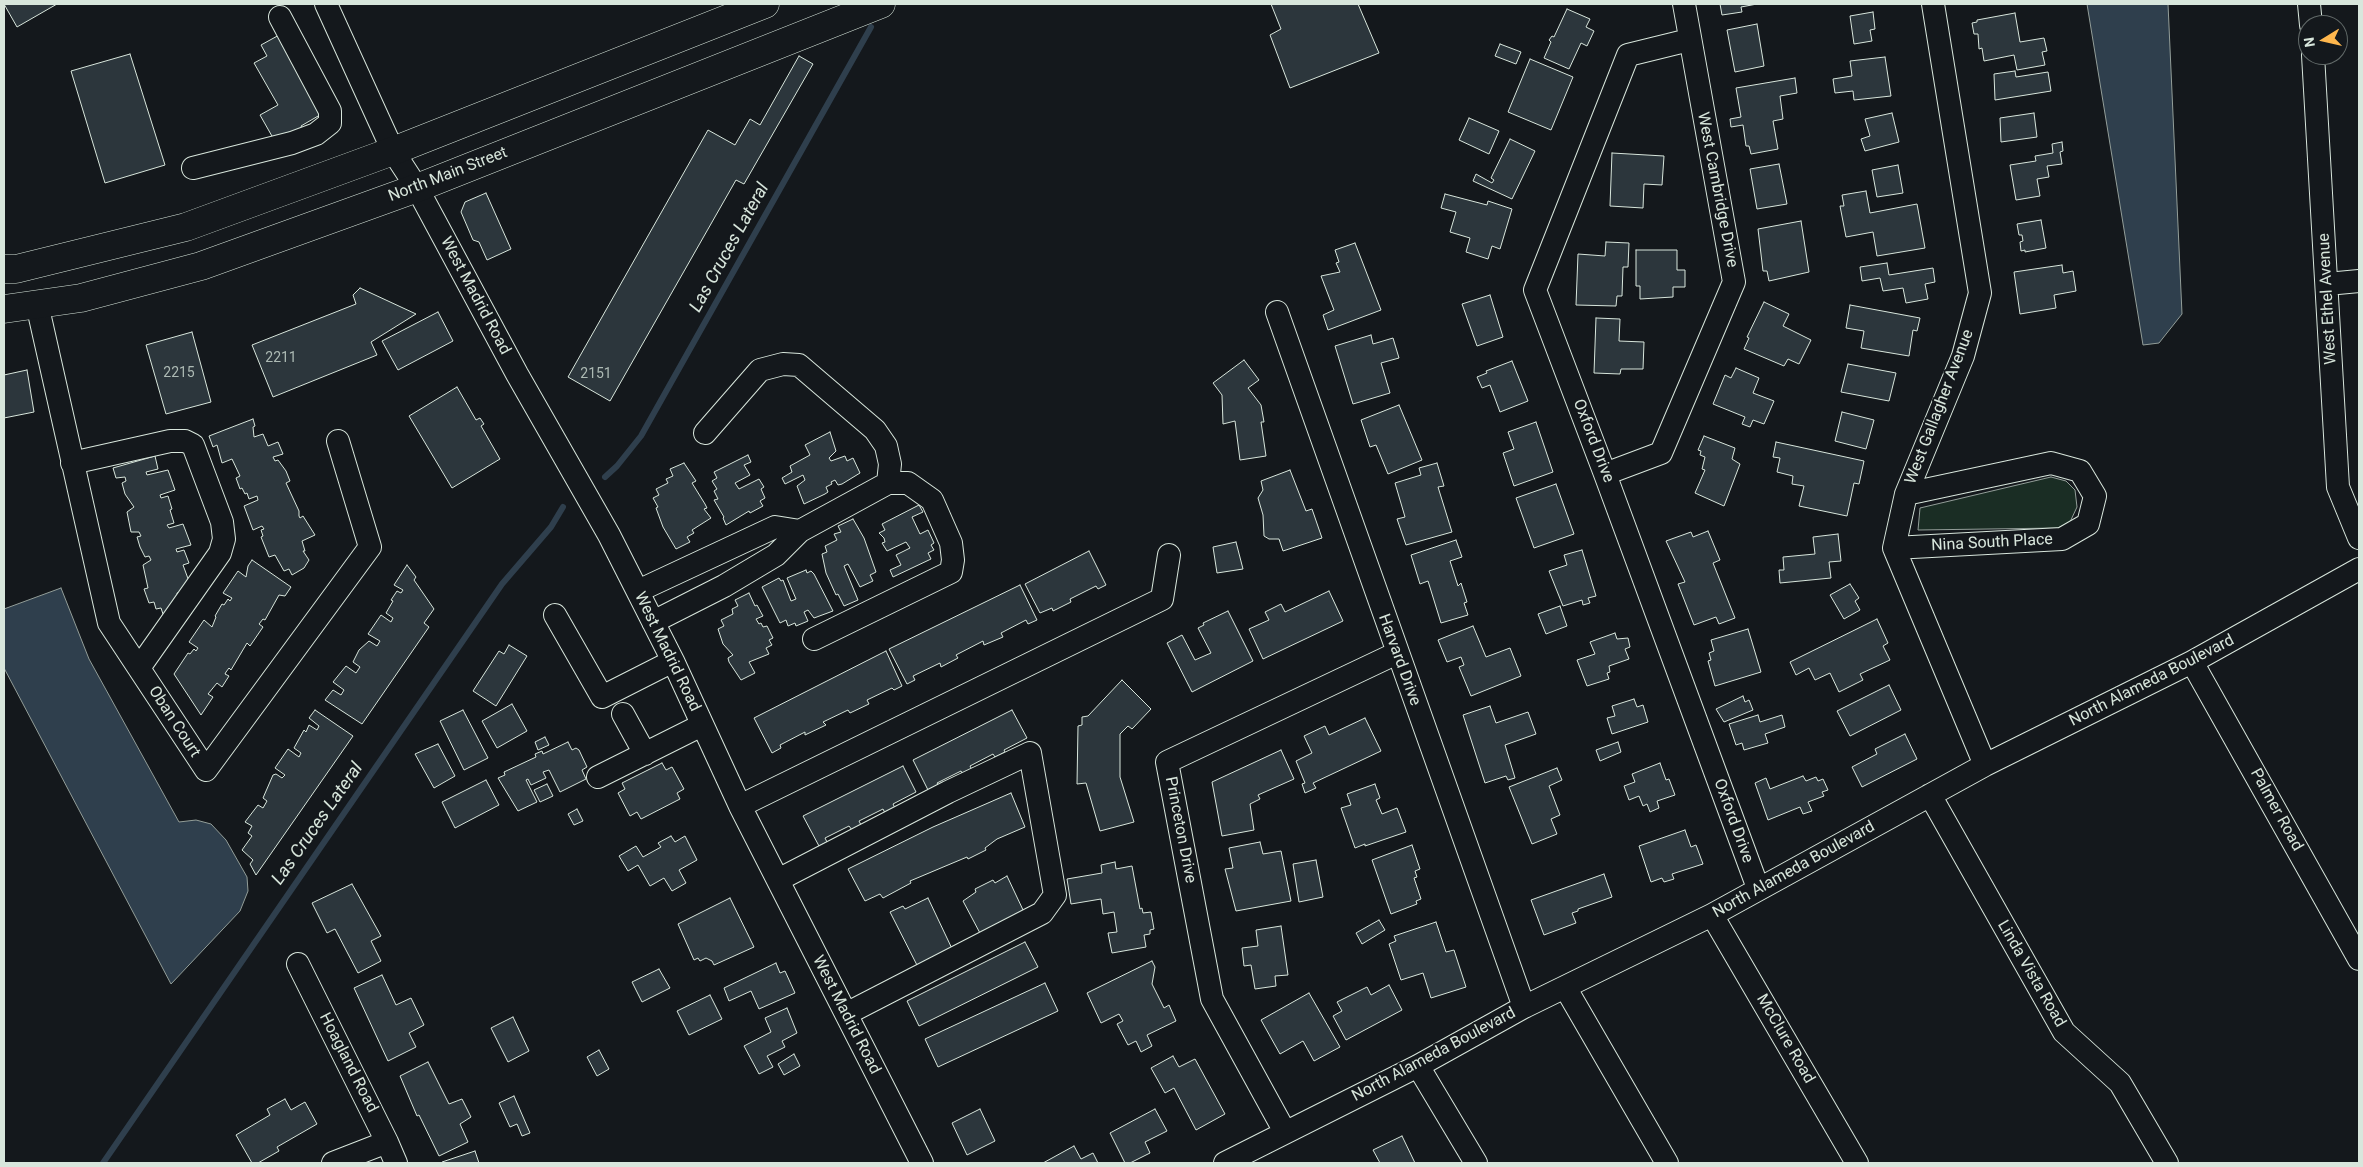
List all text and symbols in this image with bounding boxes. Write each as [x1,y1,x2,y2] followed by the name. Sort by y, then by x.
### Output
[2298,15,2348,65] north arrow
[2300,36,2318,48] text: N
[1693,111,1741,269] street label: West Cambridge Drive
[386,143,510,207] street label: North Main Street
[686,180,774,316] water label: Las Cruces Lateral
[2315,233,2341,365] street label: West Ethel Avenue
[436,234,514,358] street label: West Madrid Road
[1902,327,1978,487] street label: West Gallagher Avenue
[265,350,297,366] house number: 2211
[163,365,195,381] house number: 2215
[580,366,612,382] house number: 2151
[1568,397,1618,485] street label: Oxford Drive
[1931,530,2053,556] street label: Nina South Place
[630,589,704,715] street label: West Madrid Road
[1374,612,1424,708] street label: Harvard Drive
[2066,631,2238,731] street label: North Alameda Boulevard
[144,683,204,761] street label: Oban Court
[268,759,368,889] water label: Las Cruces Lateral
[2245,765,2307,855] street label: Palmer Road
[1160,775,1200,885] street label: Princeton Drive
[1709,776,1757,866] street label: Oxford Drive
[1710,817,1878,923] street label: North Alameda Boulevard
[1993,917,2069,1031] street label: Linda Vista Road
[808,952,884,1078] street label: West Madrid Road
[1752,991,1818,1087] street label: McClure Road
[1349,1004,1519,1106] street label: North Alameda Boulevard
[315,1010,381,1116] street label: Hoagland Road

